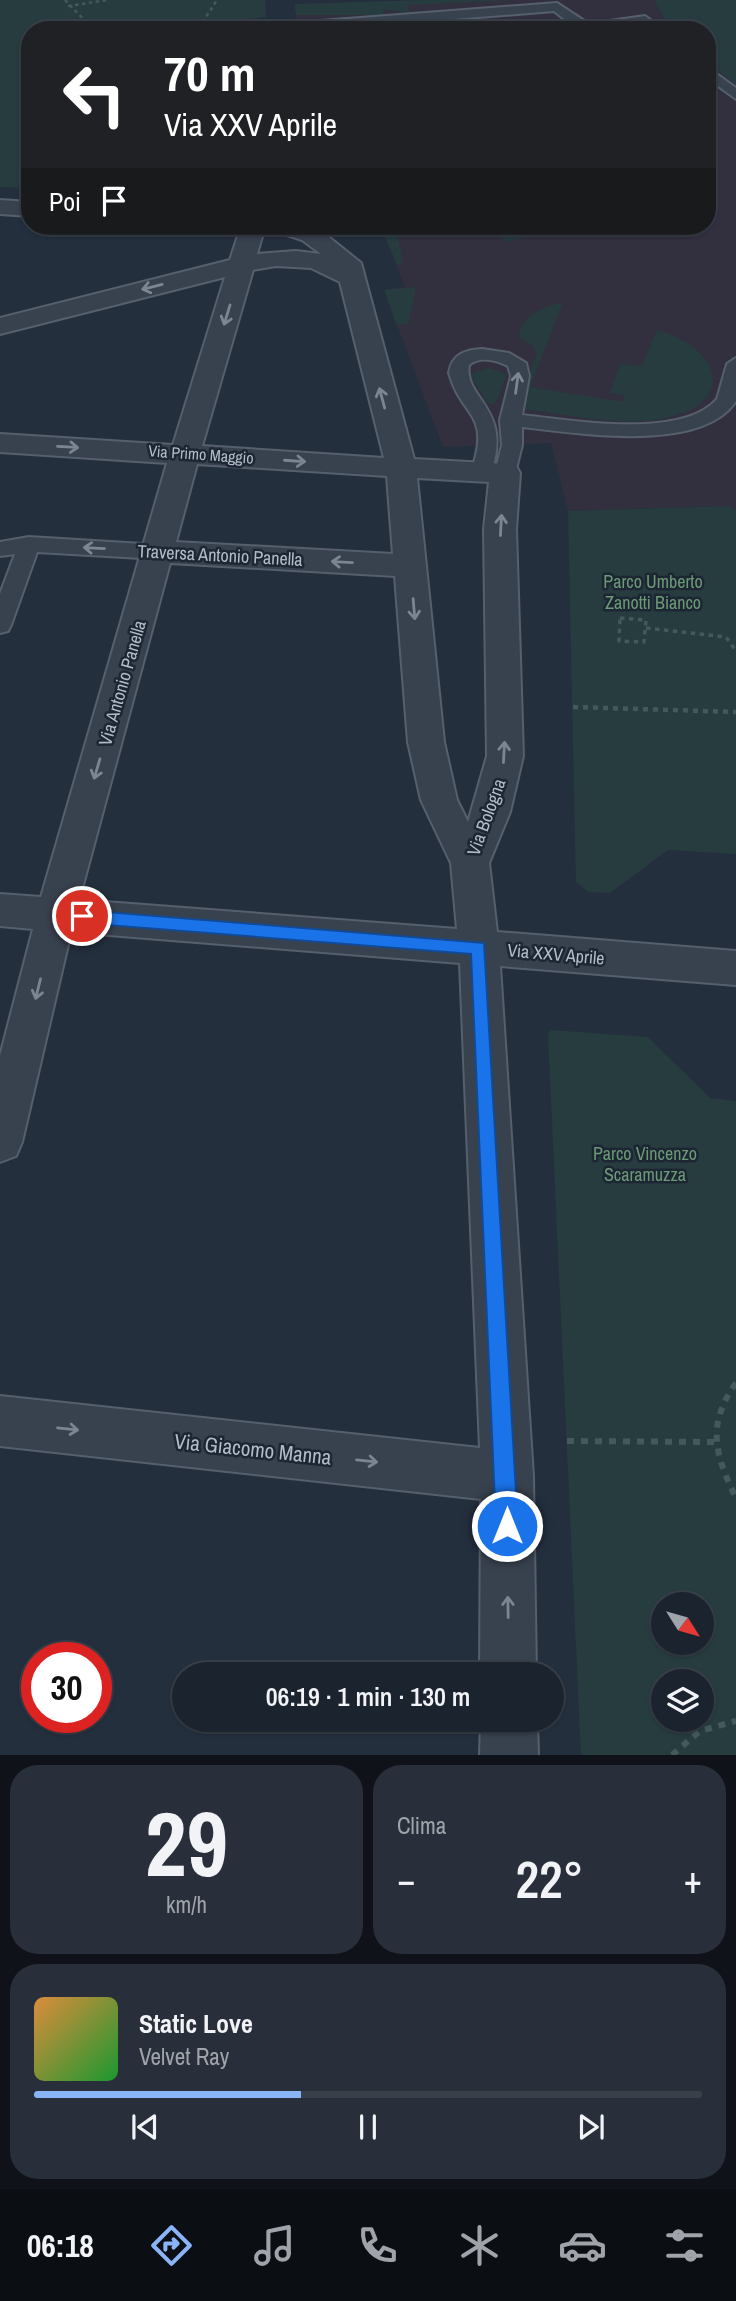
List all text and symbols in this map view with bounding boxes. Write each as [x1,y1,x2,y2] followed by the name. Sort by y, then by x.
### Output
[164,40,256,106] text: 70 m
[49,49,140,140] icon: left
[164,103,337,146] text: Via XXV Aprile
[95,182,133,220] icon: arrive
[49,184,81,219] text: Poi
[141,281,164,294] one-way arrow
[219,303,232,325] one-way arrow
[511,372,524,394] one-way arrow
[375,387,388,409] one-way arrow
[148,439,254,469] street label: Via Primo Maggio
[56,440,79,453] one-way arrow
[283,454,306,467] one-way arrow
[495,514,508,537] one-way arrow
[137,538,303,572] street label: Traversa Antonio Panella
[83,541,106,554] one-way arrow
[331,556,354,569] one-way arrow
[603,569,703,615] park label: Parco Umberto Zanotti Bianco
[408,597,421,620] one-way arrow
[92,617,152,749] street label: Via Antonio Panella
[498,741,511,764] one-way arrow
[90,757,103,780] one-way arrow
[461,775,511,859] street label: Via Bologna
[52,886,112,946] pin
[63,897,101,935] icon: arrive
[506,937,606,971] street label: Via XXV Aprile
[31,977,44,1000] one-way arrow
[593,1141,697,1187] park label: Parco Vincenzo Scaramuzza
[56,1422,79,1435] one-way arrow
[173,1426,333,1472] street label: Via Giacomo Manna
[355,1455,378,1468] one-way arrow
[470,1489,544,1563] position arrow
[651,1592,714,1656] north arrow
[651,1592,714,1732] map controls
[501,1595,515,1618] one-way arrow
[21,1642,112,1733] speed limit sign: 30
[651,1669,714,1732] button: layers
[266,1679,470,1714] text: 06:19 · 1 min · 130 m
[145,1782,228,1904] text: 29
[397,1810,446,1841] text: Clima
[515,1844,584,1914] text: 22°
[397,1854,415,1905] text: −
[684,1854,702,1905] text: +
[166,1889,207,1920] text: km/h
[139,2006,253,2041] text: Static Love
[139,2041,229,2072] text: Velvet Ray
[126,2108,164,2146] icon: previous
[349,2108,387,2146] icon: pause
[572,2108,610,2146] icon: next
[147,2221,196,2270] icon: directions
[250,2221,299,2270] icon: music
[353,2221,402,2270] icon: phone
[455,2221,504,2270] icon: climate
[558,2221,607,2270] icon: car
[660,2221,709,2270] icon: filters
[27,2224,94,2267] text: 06:18

